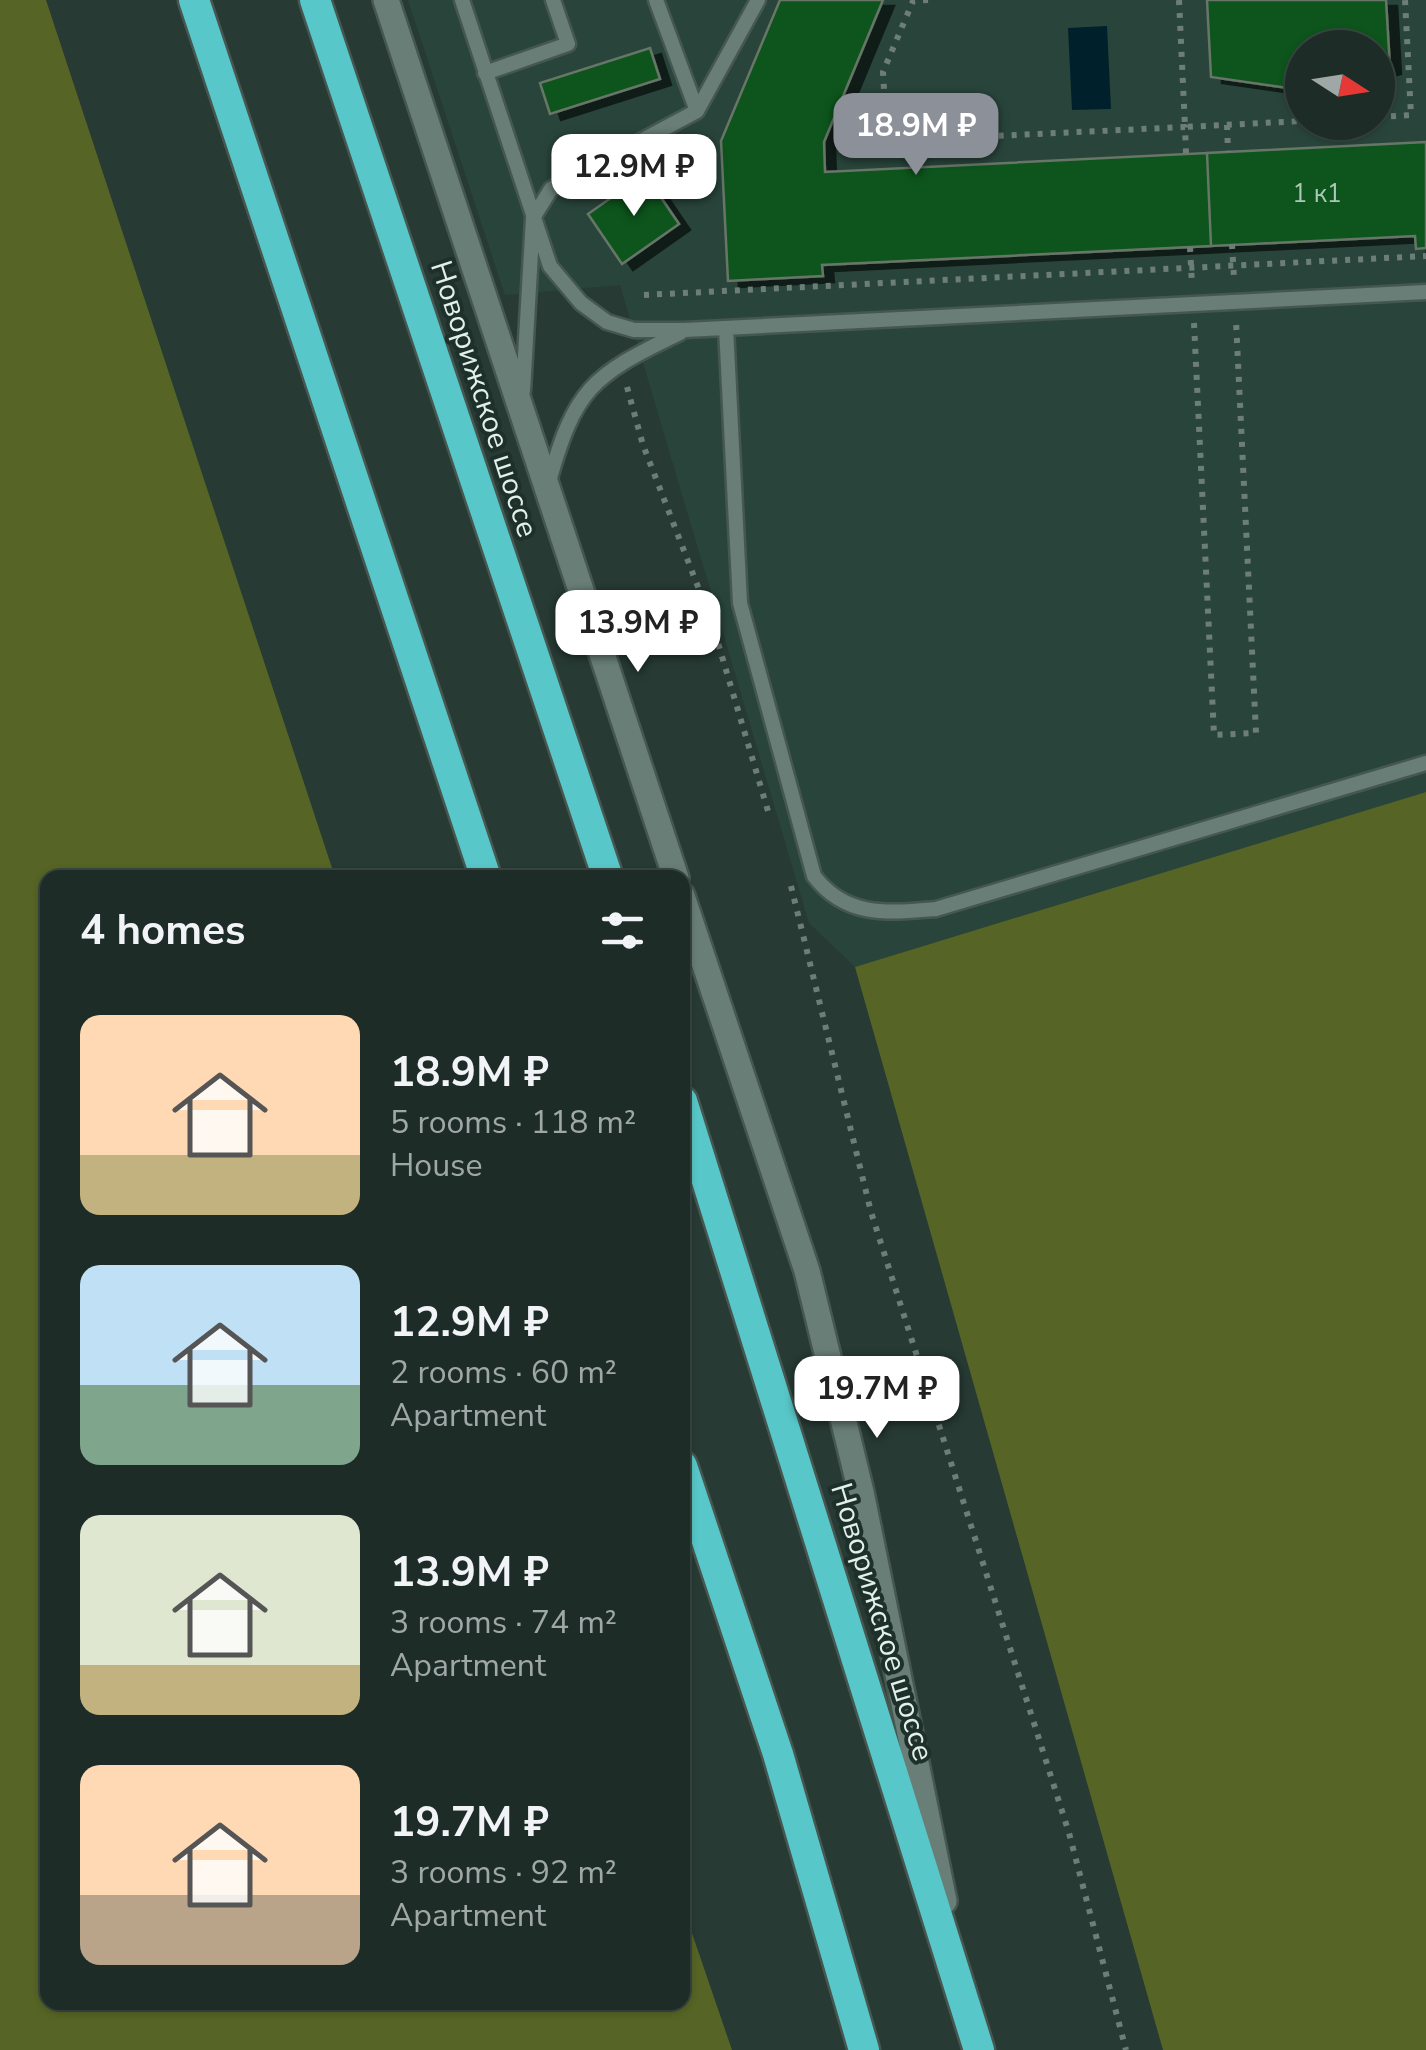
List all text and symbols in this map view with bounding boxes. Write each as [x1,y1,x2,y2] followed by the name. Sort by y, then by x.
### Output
[1285,30,1395,140] north arrow
[1285,30,1395,140] map controls
[824,93,1008,178] pin: 18.9M ₽
[855,104,977,147] text: 18.9M ₽
[542,134,726,219] pin: 12.9M ₽
[573,145,695,188] text: 12.9M ₽
[1292,177,1342,211] house number: 1 к1
[420,255,548,543] street label: Новорижское шоссе
[546,590,730,675] pin: 13.9M ₽
[577,601,699,644] text: 13.9M ₽
[80,902,245,959] text: 4 homes
[595,903,650,958] icon: filters
[390,1044,549,1101] text: 18.9M ₽
[160,1055,280,1175] icon: home
[390,1101,636,1144] text: 5 rooms · 118 m²
[390,1144,483,1187] text: House
[390,1294,549,1351] text: 12.9M ₽
[160,1305,280,1425] icon: home
[390,1351,617,1394] text: 2 rooms · 60 m²
[785,1356,969,1441] pin: 19.7M ₽
[816,1367,938,1410] text: 19.7M ₽
[390,1394,546,1437] text: Apartment
[820,1478,944,1766] street label: Новорижское шоссе
[390,1544,549,1601] text: 13.9M ₽
[160,1555,280,1675] icon: home
[390,1601,617,1644] text: 3 rooms · 74 m²
[390,1644,546,1687] text: Apartment
[390,1794,549,1851] text: 19.7M ₽
[160,1805,280,1925] icon: home
[390,1851,617,1894] text: 3 rooms · 92 m²
[390,1894,546,1937] text: Apartment

